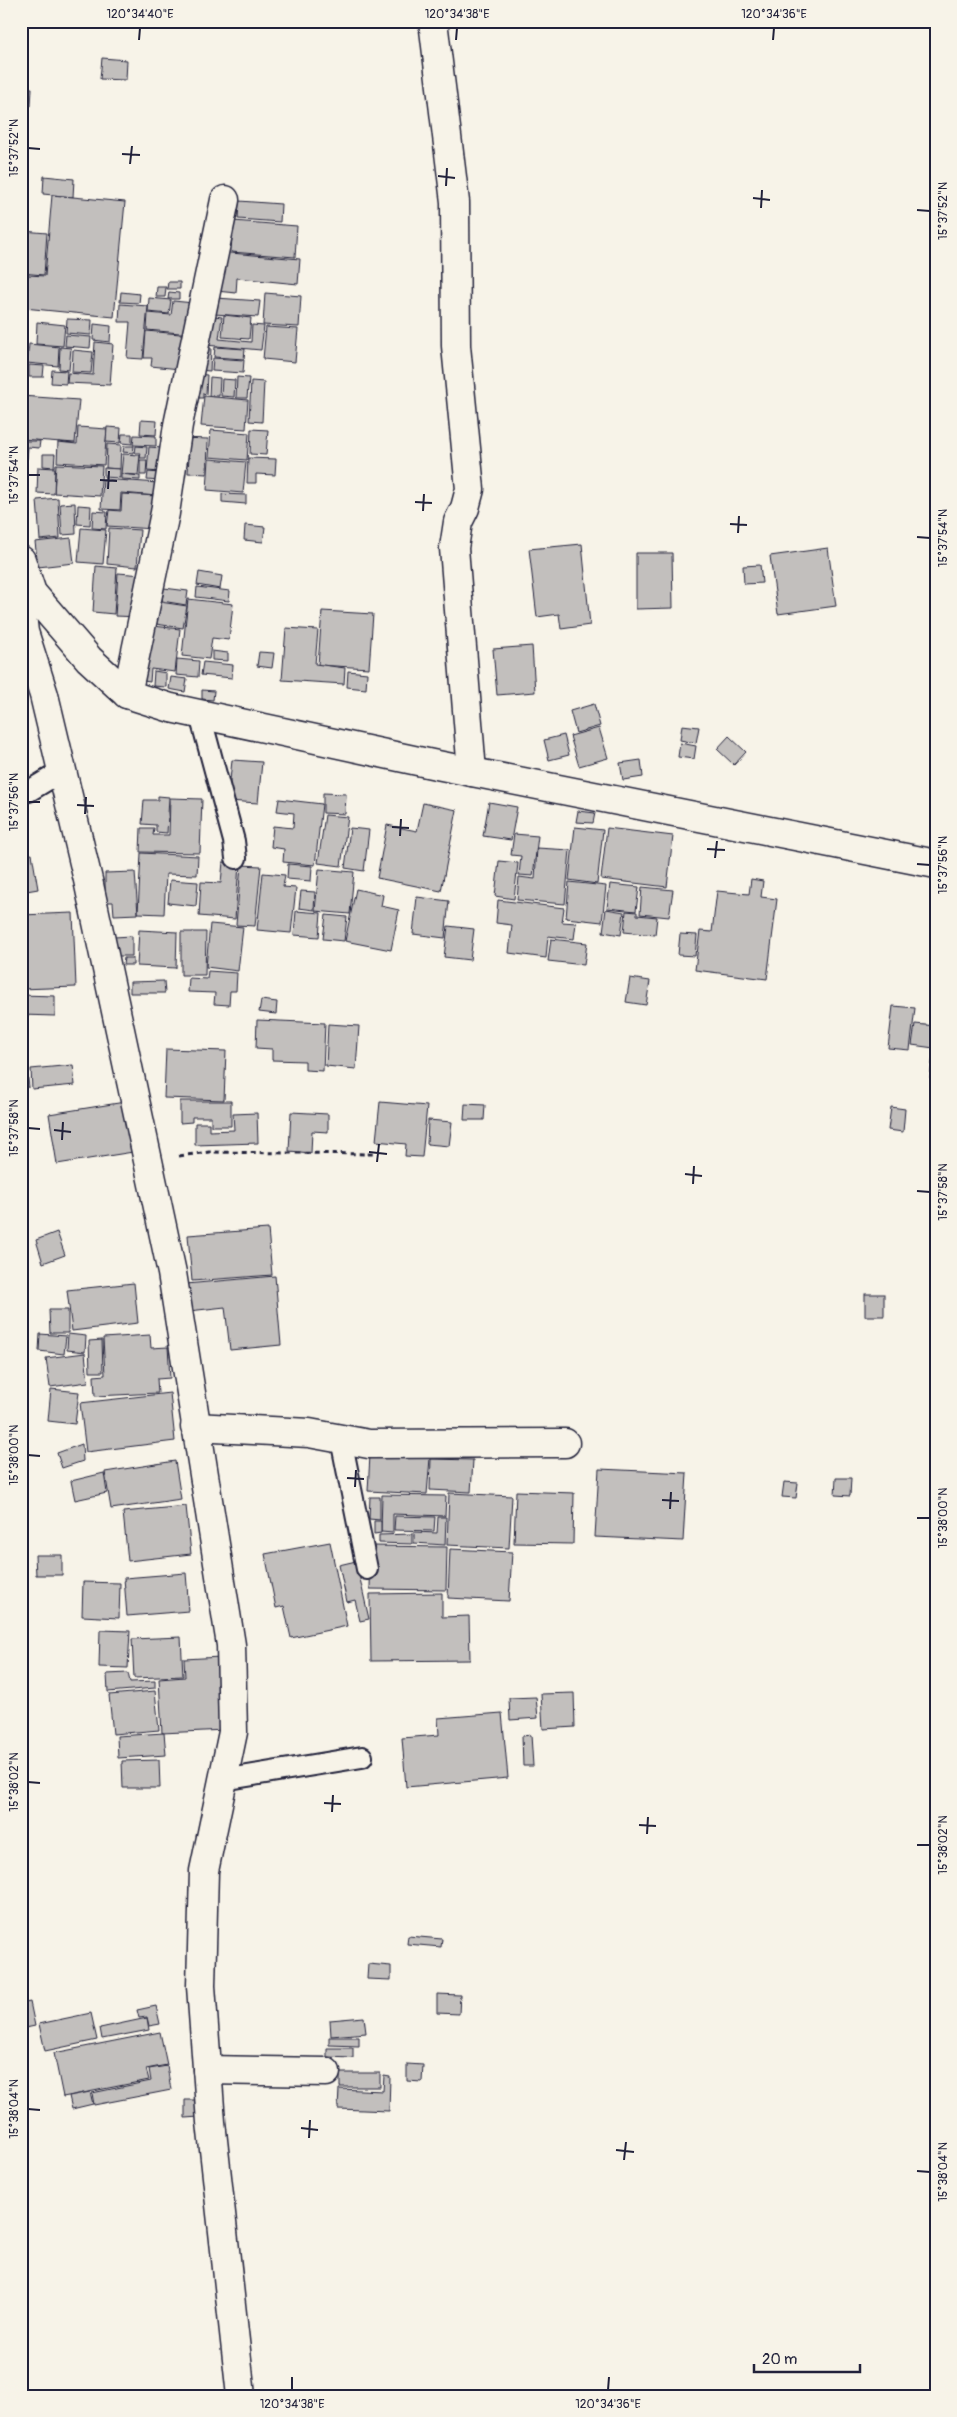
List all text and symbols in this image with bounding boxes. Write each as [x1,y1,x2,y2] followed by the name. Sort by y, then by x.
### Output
[106,7,174,22] text: 120°34'40"E
[425,7,489,22] text: 120°34'38"E
[741,7,807,22] text: 120°34'36"E
[7,119,22,177] text: 15°37'52"N
[936,182,951,240] text: 15°37'52"N
[7,446,22,504] text: 15°37'54"N
[936,509,951,567] text: 15°37'54"N
[7,773,22,831] text: 15°37'56"N
[936,836,951,894] text: 15°37'56"N
[7,1099,22,1157] text: 15°37'58"N
[936,1163,951,1221] text: 15°37'58"N
[7,1425,22,1485] text: 15°38'00"N
[936,1488,951,1548] text: 15°38'00"N
[7,1752,22,1812] text: 15°38'02"N
[936,1815,951,1875] text: 15°38'02"N
[7,2079,22,2139] text: 15°38'04"N
[936,2142,951,2202] text: 15°38'04"N
[754,2342,861,2374] scale bar
[762,2350,797,2369] text: 20 m
[260,2397,324,2412] text: 120°34'38"E
[575,2397,641,2412] text: 120°34'36"E

